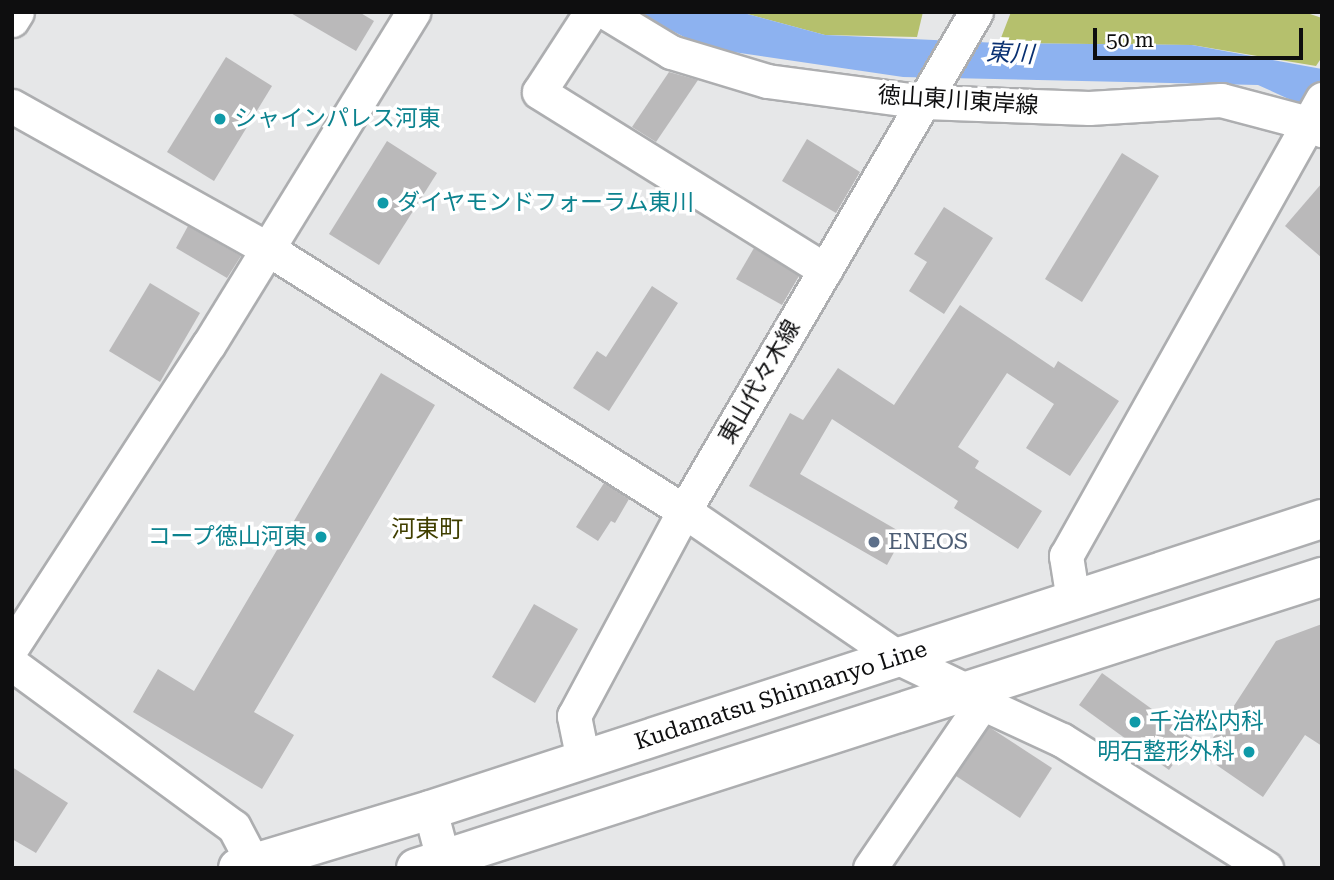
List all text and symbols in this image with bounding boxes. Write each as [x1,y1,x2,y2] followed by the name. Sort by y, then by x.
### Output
[1096,14,1306,58] scale bar
[1106,28,1154,52] text: 50 m
[985,38,1035,70] water label: 東川
[877,82,1039,120] street label: 徳山東川東岸線
[234,105,441,133] place label: シャインパレス河東
[212,111,228,127] marker: シャインパレス河東
[397,189,696,217] place label: ダイヤモンドフォーラム東川
[375,195,391,211] marker: ダイヤモンドフォーラム東川
[714,315,806,449] street label: 東山代々木線
[391,516,463,544] district label: 河東町
[146,523,307,551] place label: コープ徳山河東
[888,528,968,556] place label: ENEOS
[313,529,329,545] marker: コープ徳山河東
[866,534,882,550] marker: ENEOS
[631,636,931,756] street label: Kudamatsu Shinnanyo Line
[1149,708,1264,736] place label: 千治松内科
[1127,714,1143,730] marker: 千治松内科
[1097,738,1235,766] place label: 明石整形外科
[1241,744,1257,760] marker: 明石整形外科

